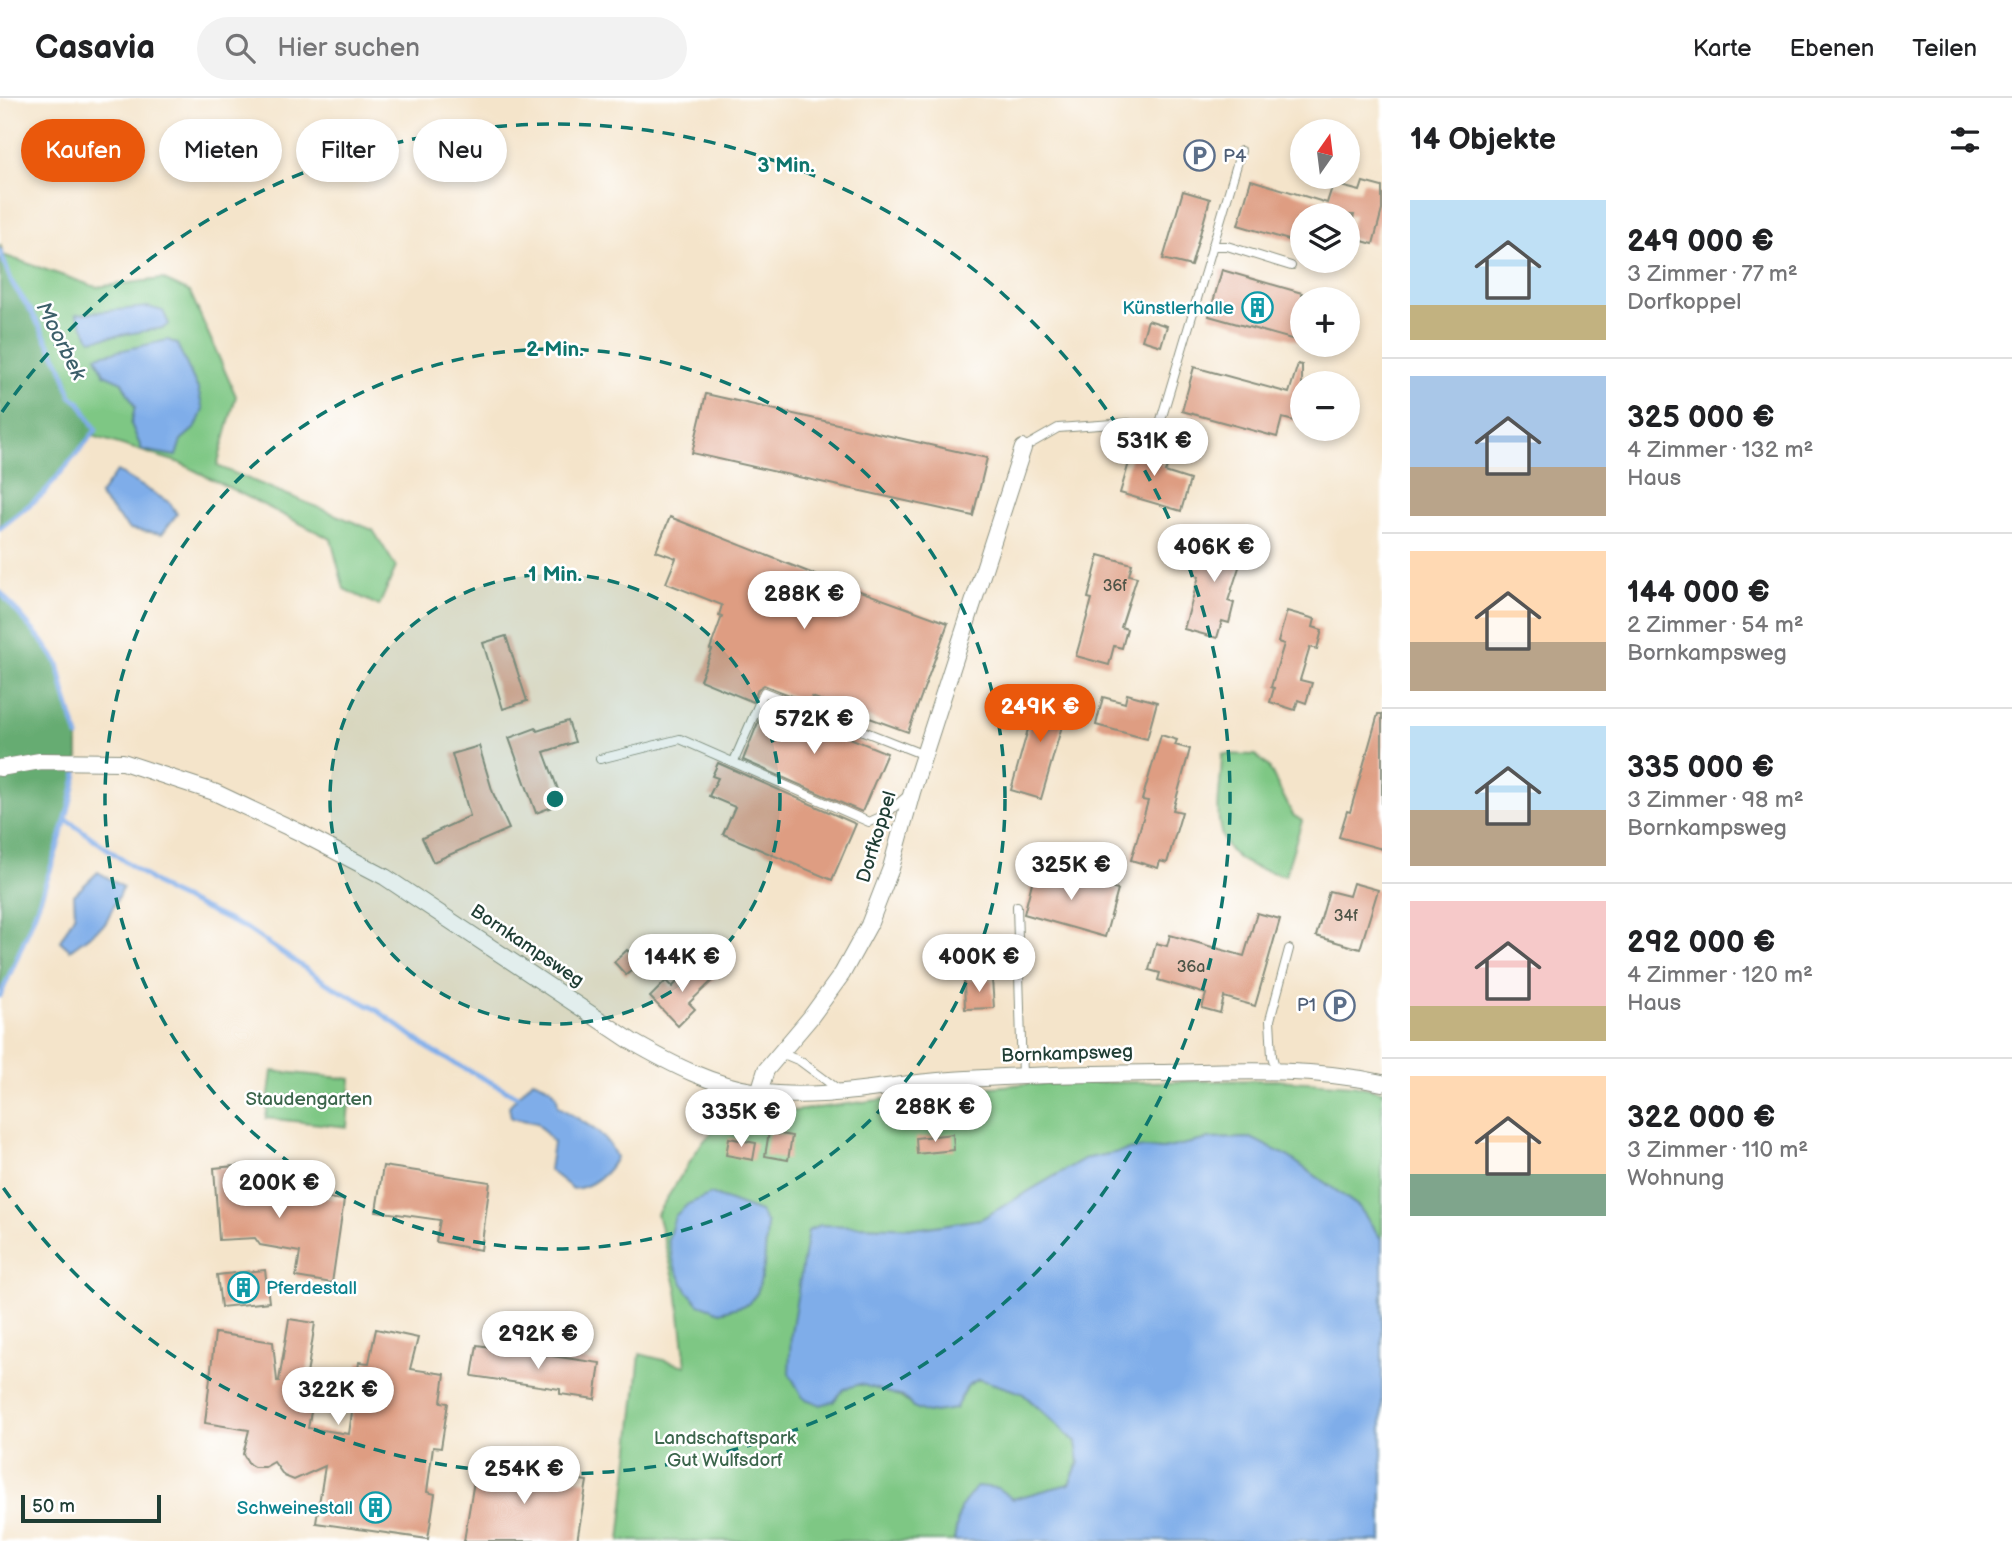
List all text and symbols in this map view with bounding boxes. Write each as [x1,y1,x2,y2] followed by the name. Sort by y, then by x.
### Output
[197,17,687,80] search box
[35,28,155,68] text: Casavia
[221,29,259,67] icon: search
[277,33,420,64] text: Hier suchen
[1693,34,1751,63] text: Karte
[1789,34,1874,63] text: Ebenen
[1912,34,1977,63] text: Teilen
[21,119,145,182] chip: Kaufen
[159,119,282,182] chip: Mieten
[296,119,399,182] chip: Filter
[413,119,507,182] chip: Neu
[1290,119,1360,189] north arrow
[1290,119,1360,441] map controls
[1946,121,1984,159] icon: filters
[1410,122,1556,158] text: 14 Objekte
[1183,139,1217,173] parking icon: P4
[1223,145,1247,168] place label: P4
[757,153,815,178] text: 3 Min.
[1290,203,1360,273] button: layers
[1627,224,1774,260] text: 249 000 €
[1466,228,1550,312] icon: home
[1627,260,1798,288] text: 3 Zimmer · 77 m²
[1290,287,1360,357] button: +
[1627,288,1741,316] text: Dorfkoppel
[1240,291,1274,325] building icon: Künstlerhalle
[1122,297,1234,320] place label: Künstlerhalle
[31,298,92,385] water label: Moorbek
[526,337,584,362] text: 2 Min.
[1290,371,1360,441] button: −
[1627,400,1775,436] text: 325 000 €
[1466,404,1550,488] icon: home
[1097,418,1211,478] pin: 531K €
[1116,427,1192,455] text: 531K €
[1627,436,1813,464] text: 4 Zimmer · 132 m²
[1627,464,1681,492] text: Haus
[1157,524,1271,584] pin: 406K €
[1173,533,1255,561] text: 406K €
[528,562,582,587] text: 1 Min.
[747,572,861,631] pin: 288K €
[1627,575,1770,611] text: 144 000 €
[1103,577,1127,596] house number: 36f
[1466,579,1550,663] icon: home
[764,580,844,608] text: 288K €
[1627,611,1804,639] text: 2 Zimmer · 54 m²
[1627,639,1787,667] text: Bornkampsweg
[983,684,1097,744] pin: 249K €
[1000,693,1080,721] text: 249K €
[757,696,871,756] pin: 572K €
[775,705,853,733] text: 572K €
[1627,750,1774,786] text: 335 000 €
[1466,754,1550,838] icon: home
[1627,786,1804,814] text: 3 Zimmer · 98 m²
[543,787,567,811] centre of rings
[852,788,902,886] street label: Dorfkoppel
[1627,814,1787,842] text: Bornkampsweg
[1014,842,1128,902] pin: 325K €
[1031,851,1111,879] text: 325K €
[466,900,588,992] street label: Bornkampsweg
[1334,907,1358,926] house number: 34f
[1627,925,1775,961] text: 292 000 €
[1466,929,1550,1013] icon: home
[625,934,739,994] pin: 144K €
[922,934,1036,994] pin: 400K €
[644,943,720,971] text: 144K €
[938,943,1020,971] text: 400K €
[1177,958,1205,977] house number: 36a
[1627,961,1813,989] text: 4 Zimmer · 120 m²
[1322,988,1356,1022] parking icon: P1
[1627,989,1681,1017] text: Haus
[1297,994,1316,1017] place label: P1
[1001,1040,1133,1068] street label: Bornkampsweg
[878,1084,992,1144] pin: 288K €
[245,1088,373,1111] park label: Staudengarten
[684,1090,798,1149] pin: 335K €
[895,1093,975,1121] text: 288K €
[701,1098,781,1126] text: 335K €
[1627,1100,1775,1136] text: 322 000 €
[1466,1104,1550,1188] icon: home
[1627,1136,1808,1164] text: 3 Zimmer · 110 m²
[222,1160,336,1220] pin: 200K €
[1627,1164,1724,1192] text: Wohnung
[238,1169,320,1197] text: 200K €
[226,1271,260,1305] building icon: Pferdestall
[266,1277,357,1300] place label: Pferdestall
[481,1312,595,1371] pin: 292K €
[498,1320,578,1348] text: 292K €
[281,1368,395,1427] pin: 322K €
[298,1376,378,1404] text: 322K €
[654,1427,797,1472] park label: Landschaftspark Gut Wulfsdorf
[467,1446,581,1506] pin: 254K €
[484,1455,564,1483] text: 254K €
[359,1491,393,1525] building icon: Schweinestall
[21,1492,161,1524] scale bar
[32,1495,75,1518] text: 50 m
[237,1497,353,1520] place label: Schweinestall

